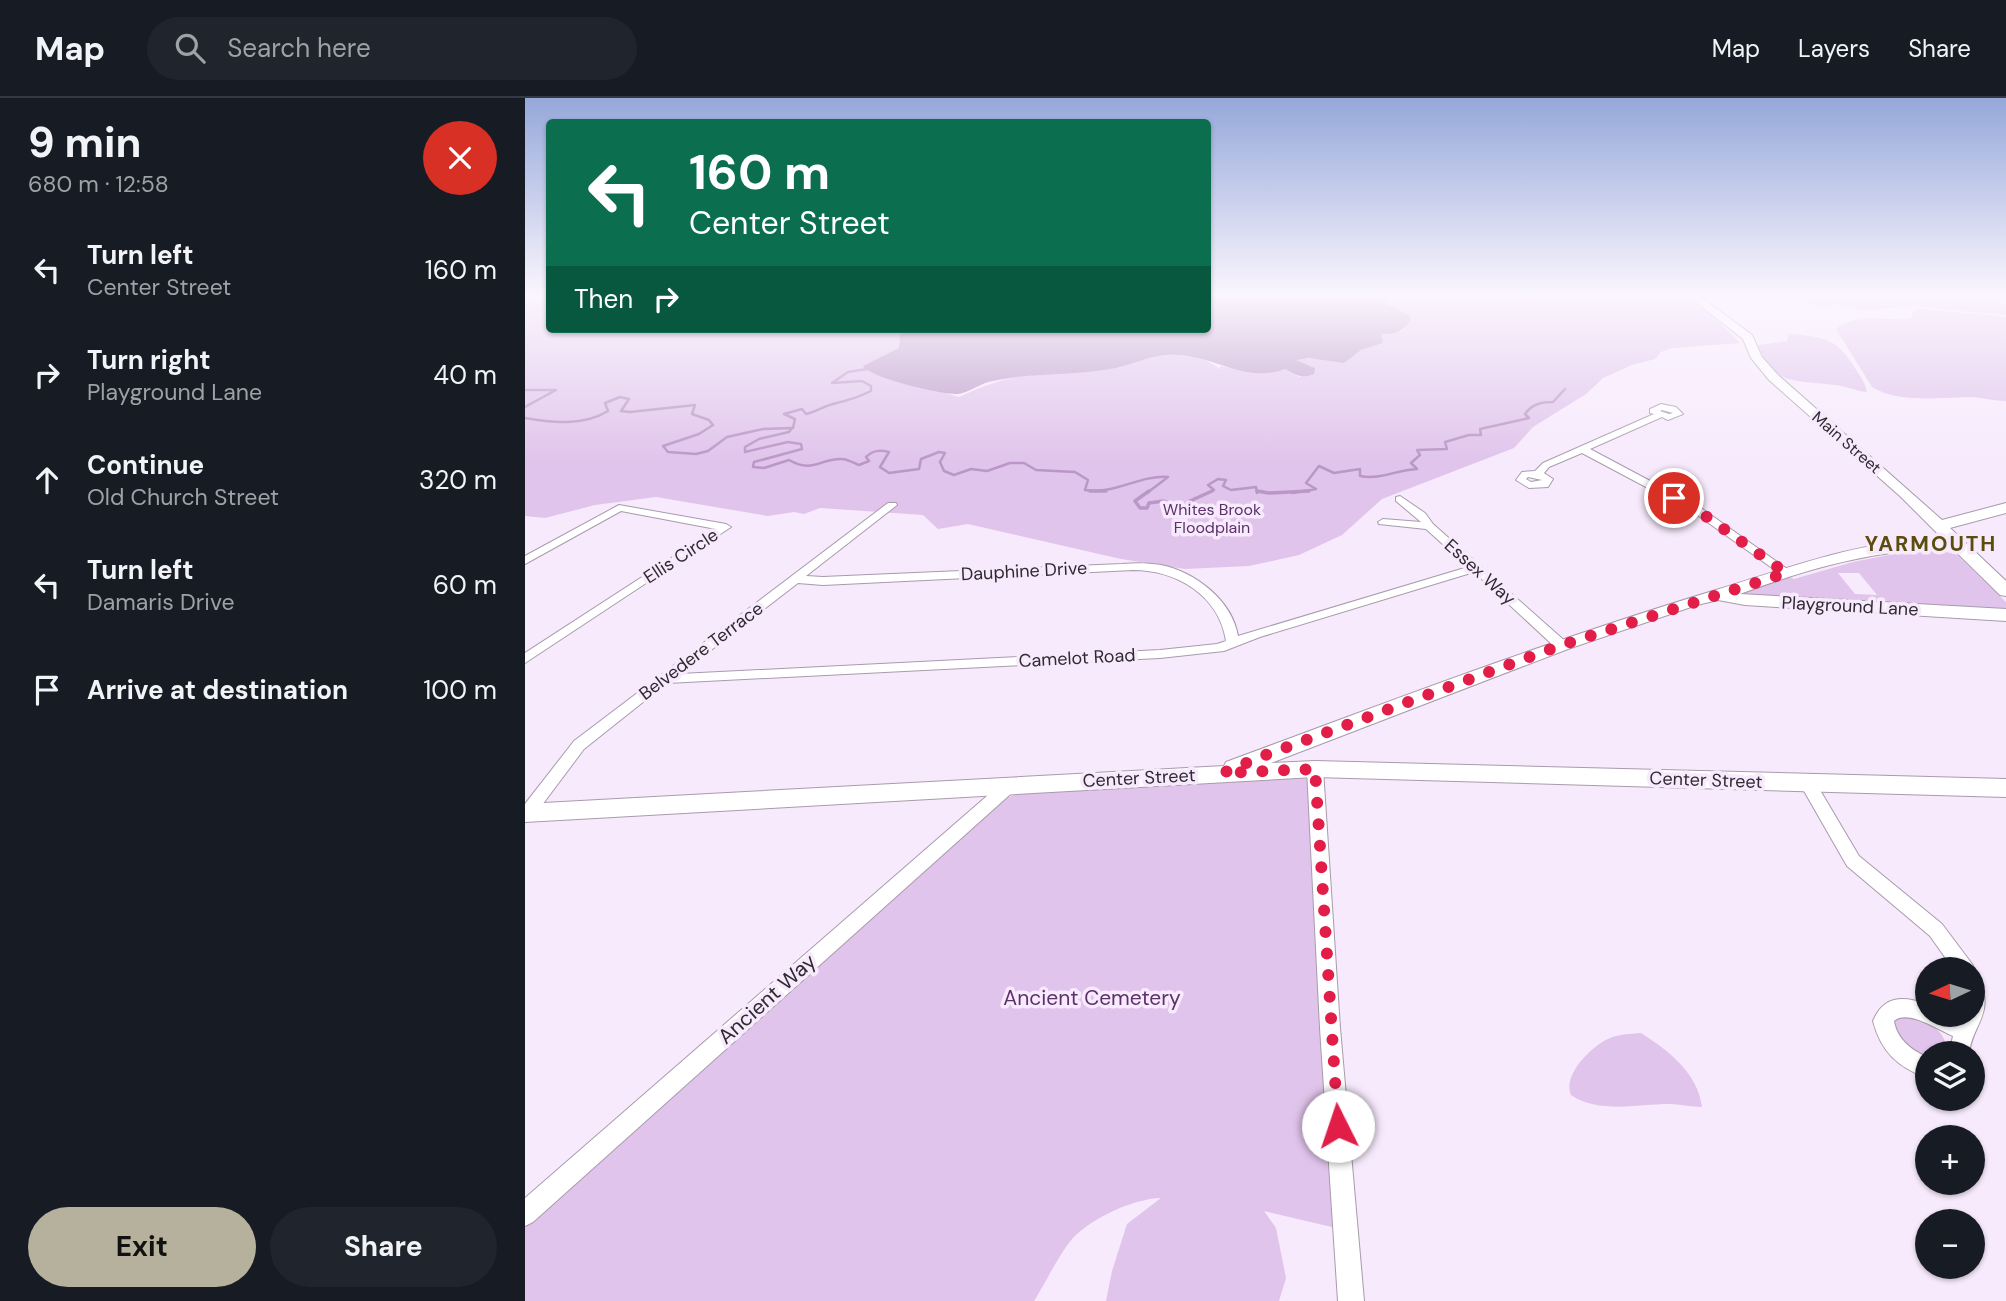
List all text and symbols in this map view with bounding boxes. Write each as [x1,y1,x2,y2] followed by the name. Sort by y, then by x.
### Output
[147,17,637,80] search box
[35,27,105,70] text: Map
[171,29,209,67] icon: search
[227,31,371,65] text: Search here
[1712,33,1760,64] text: Map
[1798,33,1870,64] text: Layers
[1908,33,1971,64] text: Share
[28,115,141,170] text: 9 min
[423,121,497,195] button: close
[689,140,830,204] text: 160 m
[574,147,665,238] icon: left
[28,169,169,199] text: 680 m · 12:58
[689,202,890,244] text: Center Street
[87,238,194,272] text: Turn left
[28,251,66,289] icon: left
[425,253,497,287] text: 160 m
[87,272,231,302] text: Center Street
[647,280,685,318] icon: right
[574,282,633,316] text: Then
[87,343,211,377] text: Turn right
[28,356,66,394] icon: right
[433,358,497,392] text: 40 m
[87,377,262,407] text: Playground Lane
[1808,407,1886,478] street label: Main Street
[87,448,204,482] text: Continue
[28,461,66,499] icon: ahead
[419,463,497,497] text: 320 m
[1644,468,1704,528] pin
[1655,479,1693,517] icon: arrive
[87,482,279,512] text: Old Church Street
[1163,499,1261,538] park label: Whites Brook Floodplain
[639,523,723,589] street label: Ellis Circle
[1865,530,1997,558] district label: YARMOUTH
[1439,534,1521,610] street label: Essex Way
[87,553,194,587] text: Turn left
[960,556,1088,586] street label: Dauphine Drive
[28,566,66,604] icon: left
[433,568,497,602] text: 60 m
[87,587,235,617] text: Damaris Drive
[1781,590,1919,622] street label: Playground Lane
[634,596,768,706] street label: Belvedere Terrace
[1018,643,1136,673] street label: Camelot Road
[28,671,66,709] icon: arrive
[87,673,348,707] text: Arrive at destination
[423,673,497,707] text: 100 m
[1082,763,1196,793] street label: Center Street
[1649,766,1763,794] street label: Center Street
[712,947,822,1051] street label: Ancient Way
[1915,957,1985,1027] north arrow
[1915,957,1985,1279] map controls
[1003,984,1181,1012] park label: Ancient Cemetery
[1915,1041,1985,1111] button: layers
[1301,1089,1375,1163] position arrow
[1915,1125,1985,1195] button: +
[28,1207,256,1287] button: Exit
[270,1207,497,1287] button: Share
[1915,1209,1985,1279] button: −

